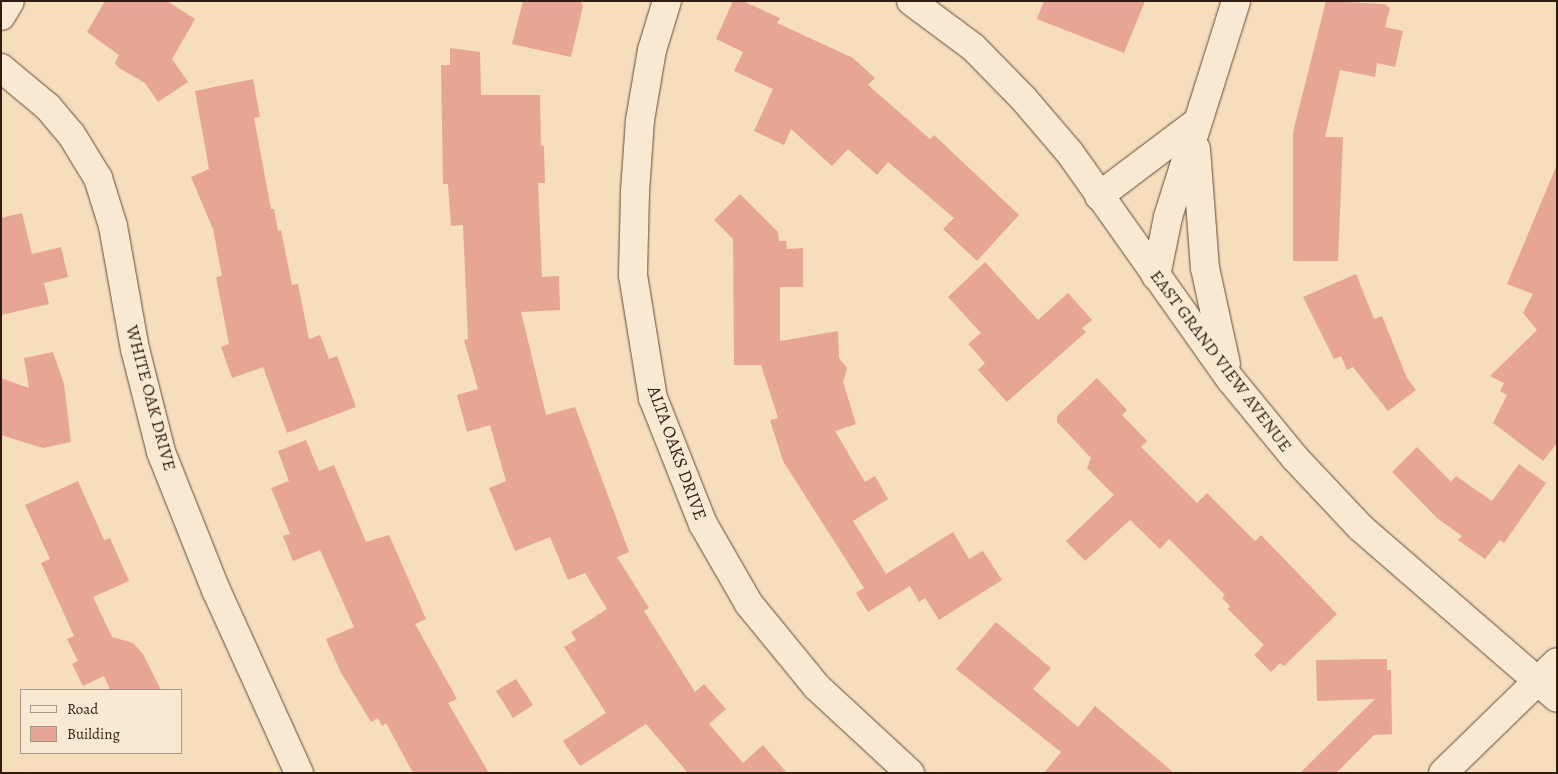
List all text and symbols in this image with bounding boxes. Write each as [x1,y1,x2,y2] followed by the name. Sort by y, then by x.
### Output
[1145,266,1297,456] street label: EAST GRAND VIEW AVENUE
[121,323,181,473] street label: WHITE OAK DRIVE
[643,383,711,523] street label: ALTA OAKS DRIVE
[20,689,182,754] legend
[67,699,98,719] text: Road
[67,724,120,744] text: Building

